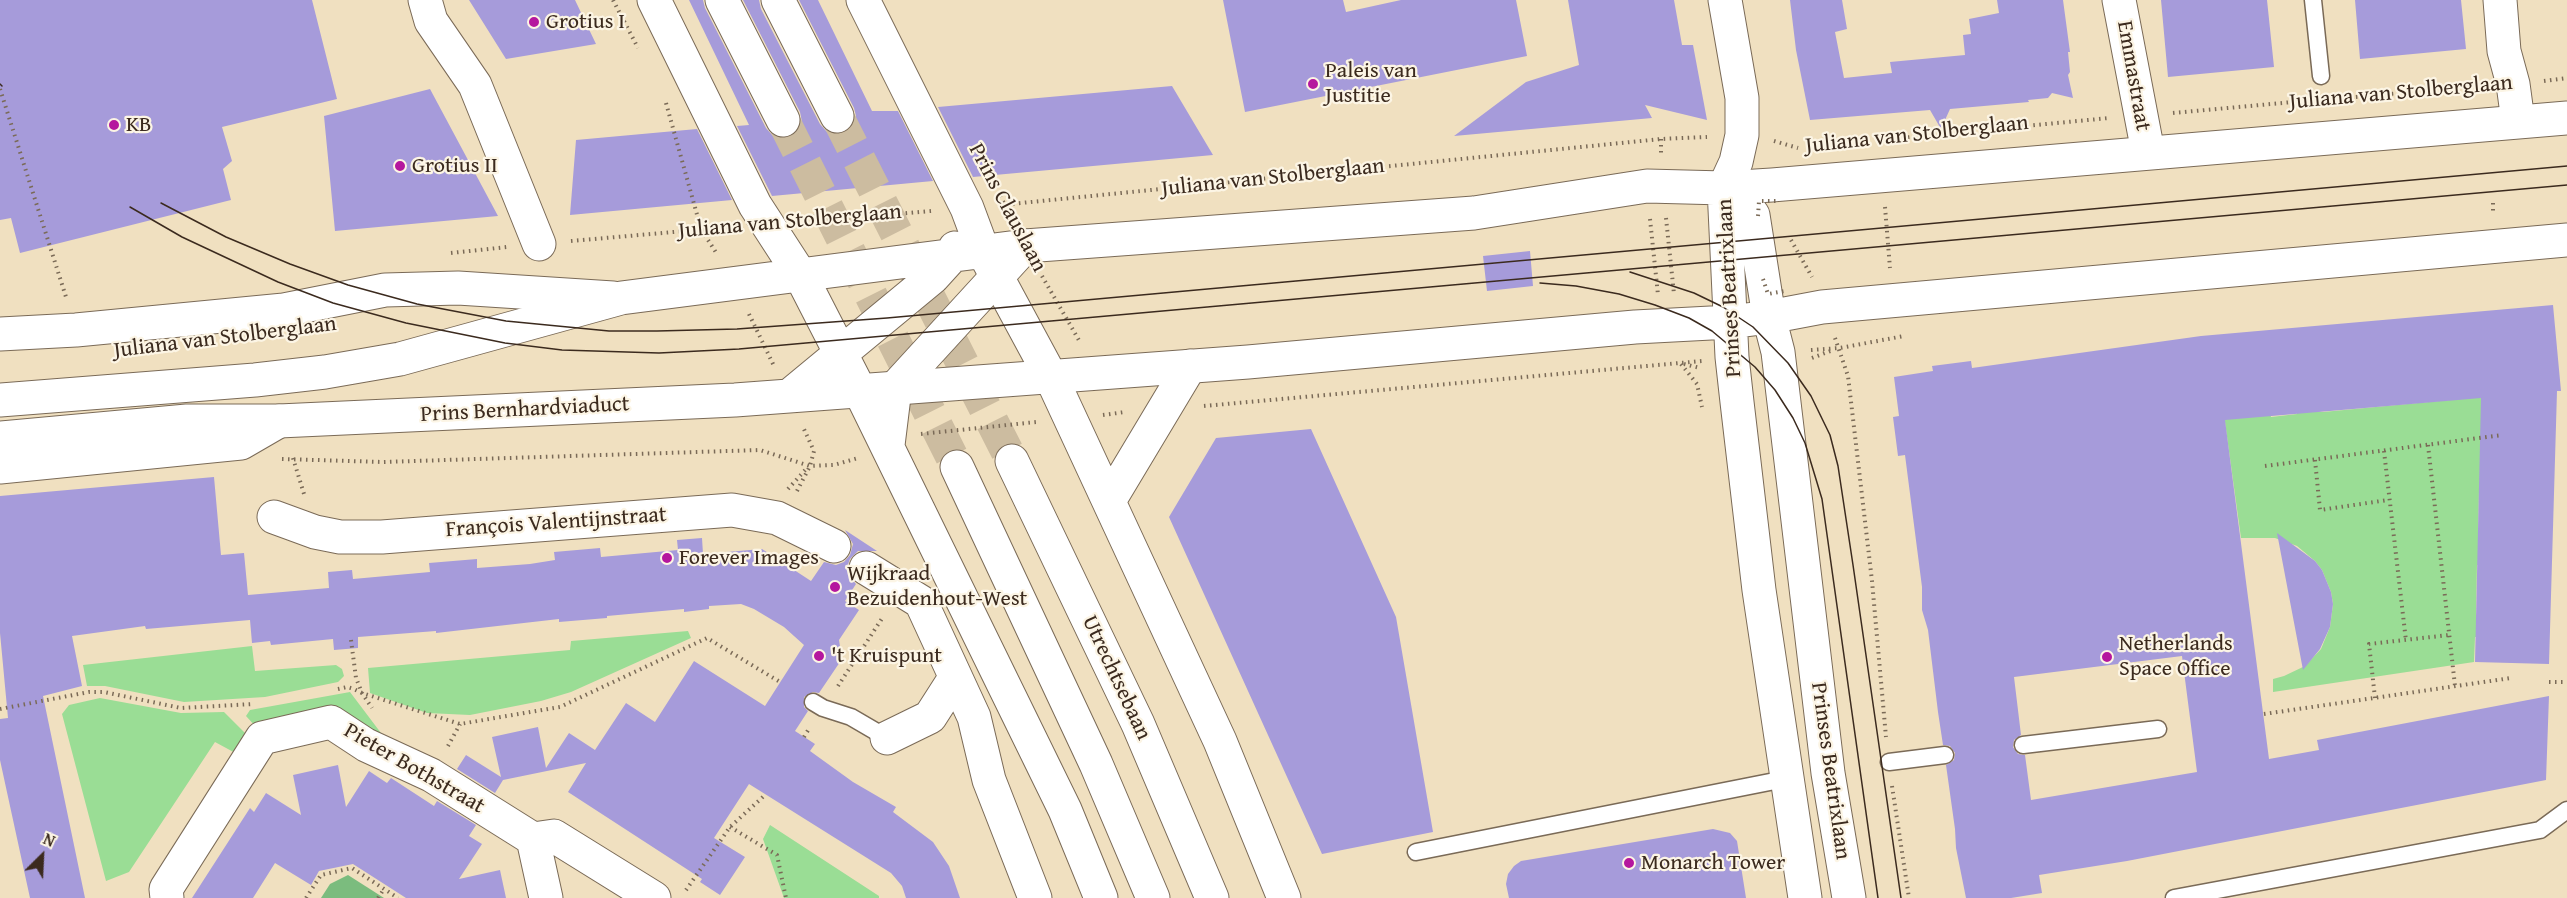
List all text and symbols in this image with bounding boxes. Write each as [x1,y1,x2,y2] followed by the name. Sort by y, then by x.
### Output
[546,9,625,35] place label: Grotius I
[527,15,541,29] marker: Grotius I
[2110,19,2156,133] street label: Emmastraat
[1325,58,1417,110] place label: Paleis van Justitie
[2288,70,2514,116] street label: Juliana van Stolberglaan
[1306,77,1320,91] marker: Paleis van Justitie
[1804,110,2030,160] street label: Juliana van Stolberglaan
[126,112,151,138] place label: KB
[107,118,121,132] marker: KB
[962,139,1052,277] street label: Prins Clauslaan
[412,153,498,179] place label: Grotius II
[1160,153,1386,203] street label: Juliana van Stolberglaan
[393,159,407,173] marker: Grotius II
[1712,198,1748,378] street label: Prinses Beatrixlaan
[677,199,903,245] street label: Juliana van Stolberglaan
[112,311,338,365] street label: Juliana van Stolberglaan
[420,391,630,429] street label: Prins Bernhardviaduct
[445,502,667,544] street label: François Valentijnstraat
[679,545,819,571] place label: Forever Images
[660,551,674,565] marker: Forever Images
[847,561,1027,612] place label: Wijkraad Bezuidenhout-West
[828,580,842,594] marker: Wijkraad Bezuidenhout-West
[1076,611,1156,745] street label: Utrechtsebaan
[2119,631,2233,682] place label: Netherlands Space Office
[831,643,942,669] place label: 't Kruispunt
[812,649,826,663] marker: 't Kruispunt
[2100,650,2114,664] marker: Netherlands Space Office
[1804,681,1856,861] street label: Prinses Beatrixlaan
[339,718,489,820] street label: Pieter Bothstraat
[12,826,72,886] north arrow
[40,826,59,853] text: N
[1641,850,1785,876] place label: Monarch Tower
[1622,856,1636,870] marker: Monarch Tower

